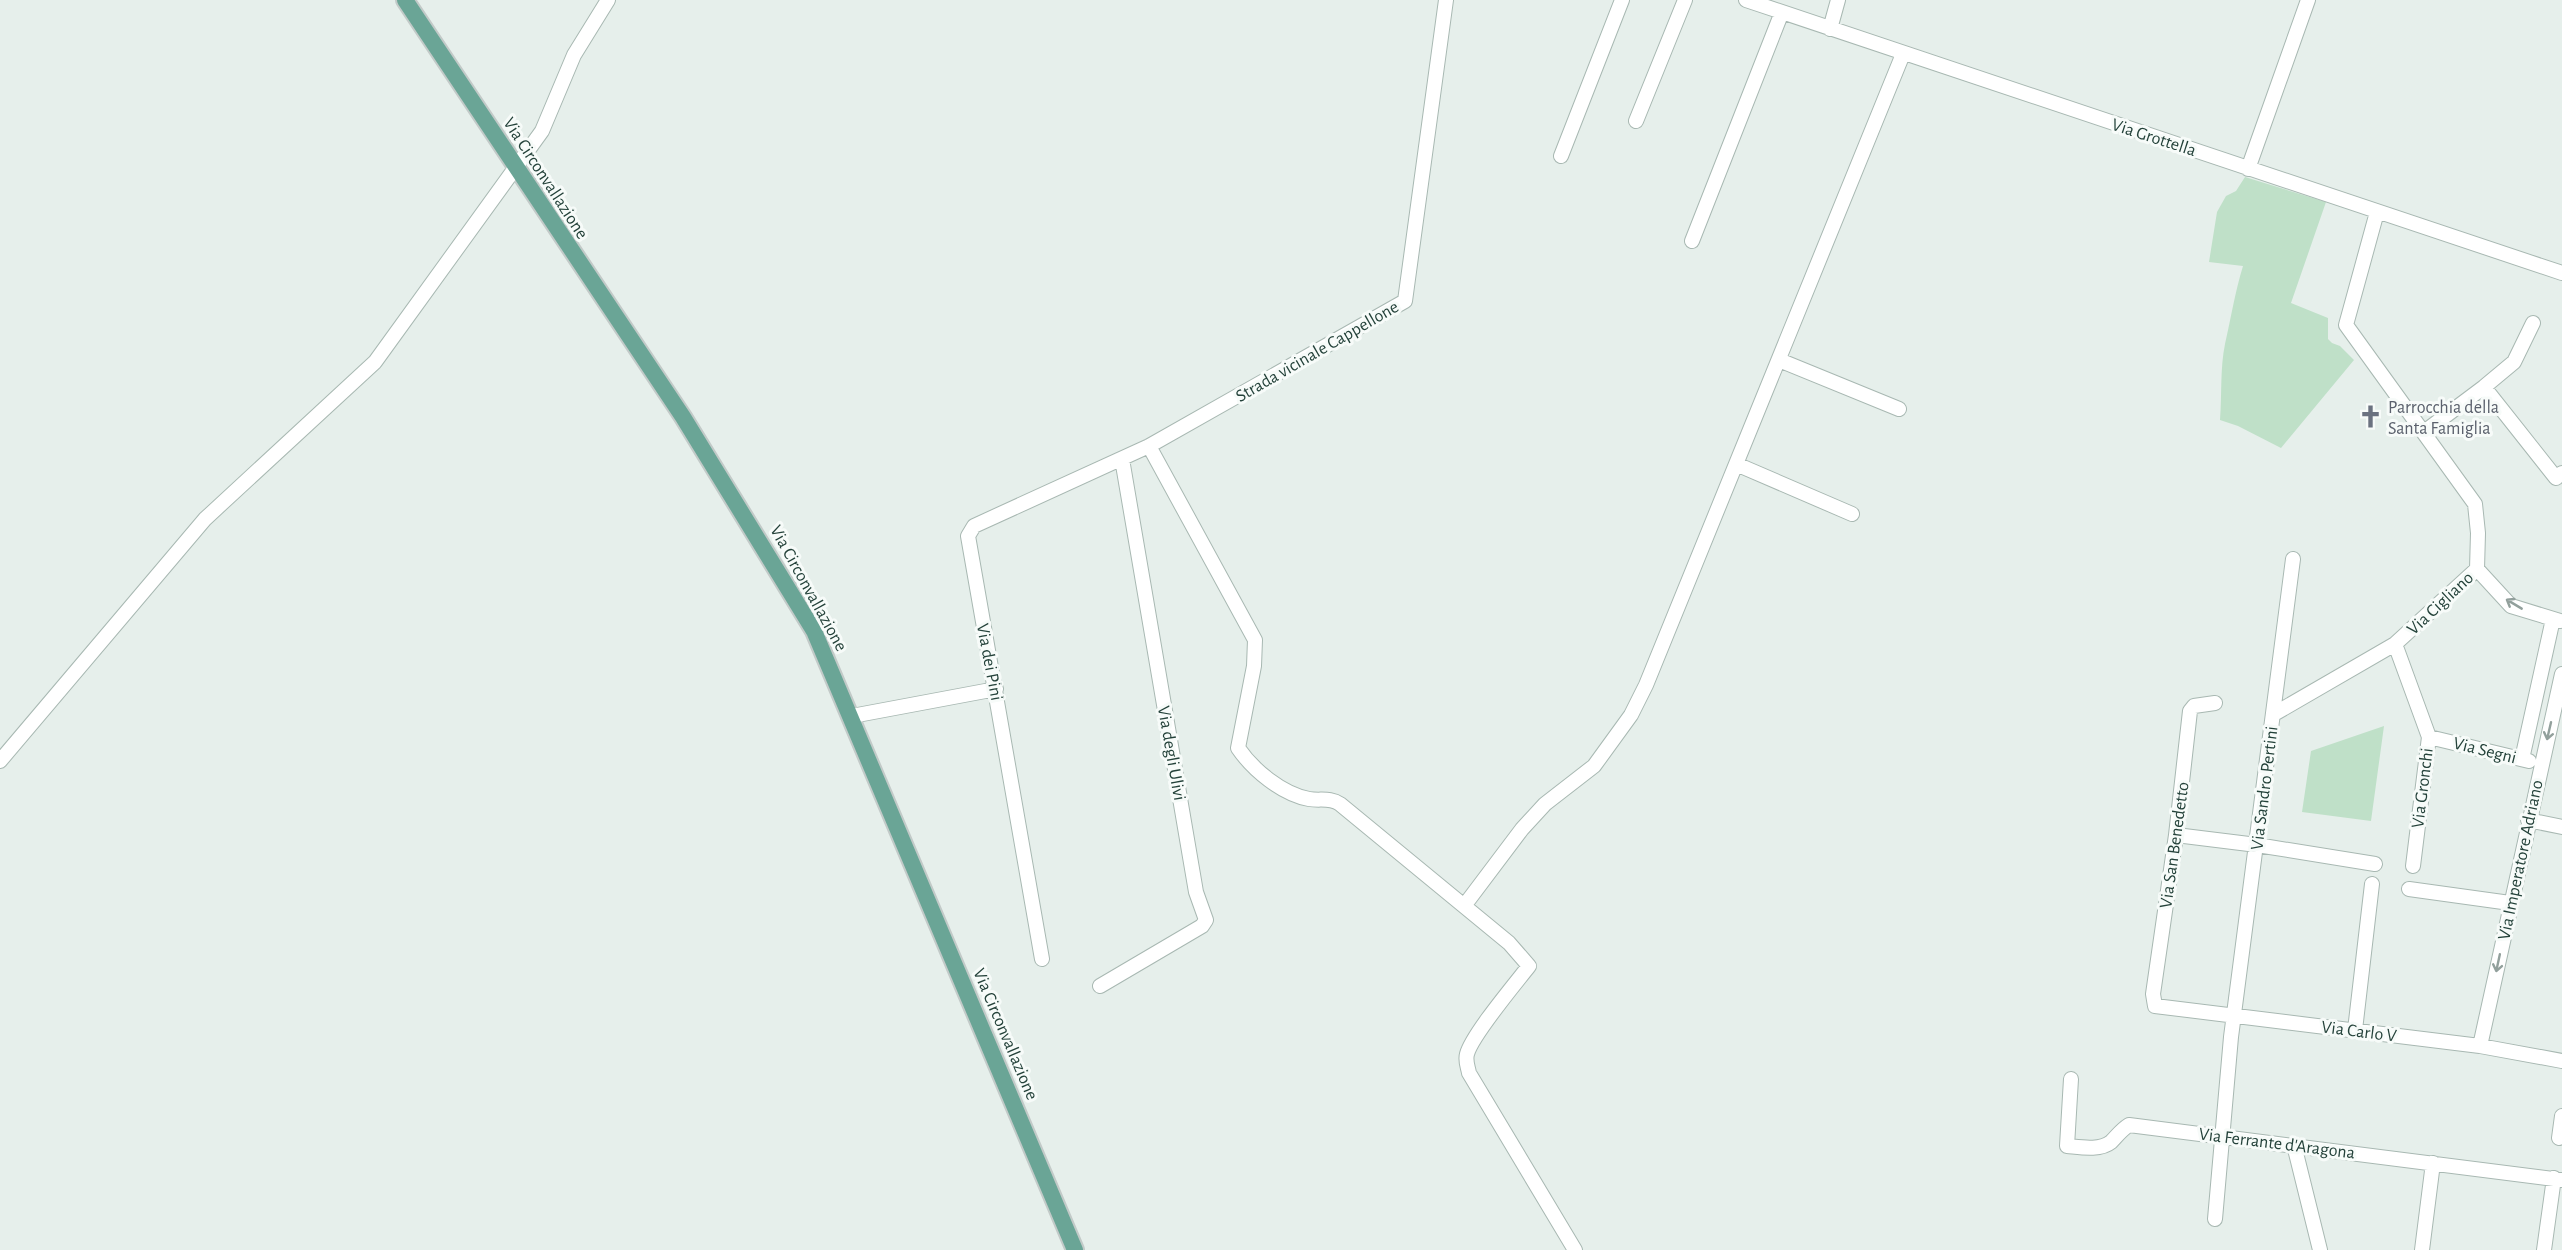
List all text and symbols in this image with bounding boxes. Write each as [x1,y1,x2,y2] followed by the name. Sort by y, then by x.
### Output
[499,115,591,242] street label: Via Circonvallazione
[2109,116,2198,160] street label: Via Grottella
[1233,298,1402,406] street label: Strada vicinale Cappellone
[2388,399,2499,438] place label: Parrocchia della Santa Famiglia
[2357,404,2383,430] church icon: Parrocchia della Santa Famiglia
[766,523,850,654] street label: Via Circonvallazione
[2404,569,2477,639] street label: Via Cigliano
[2506,598,2523,610] one-way arrow
[973,622,1005,702] street label: Via dei Pini
[1154,704,1188,802] street label: Via degli Ulivi
[2542,722,2554,741] one-way arrow
[2248,725,2282,851] street label: Via Sandro Pertini
[2451,734,2518,768] street label: Via Segni
[2409,747,2437,829] street label: Via Gronchi
[2495,778,2547,942] street label: Via Imperatore Adriano
[2157,781,2193,909] street label: Via San Benedetto
[2491,953,2503,972] one-way arrow
[969,966,1041,1103] street label: Via Circonvallazione
[2320,1018,2398,1046] street label: Via Carlo V
[2198,1125,2356,1163] street label: Via Ferrante d'Aragona

